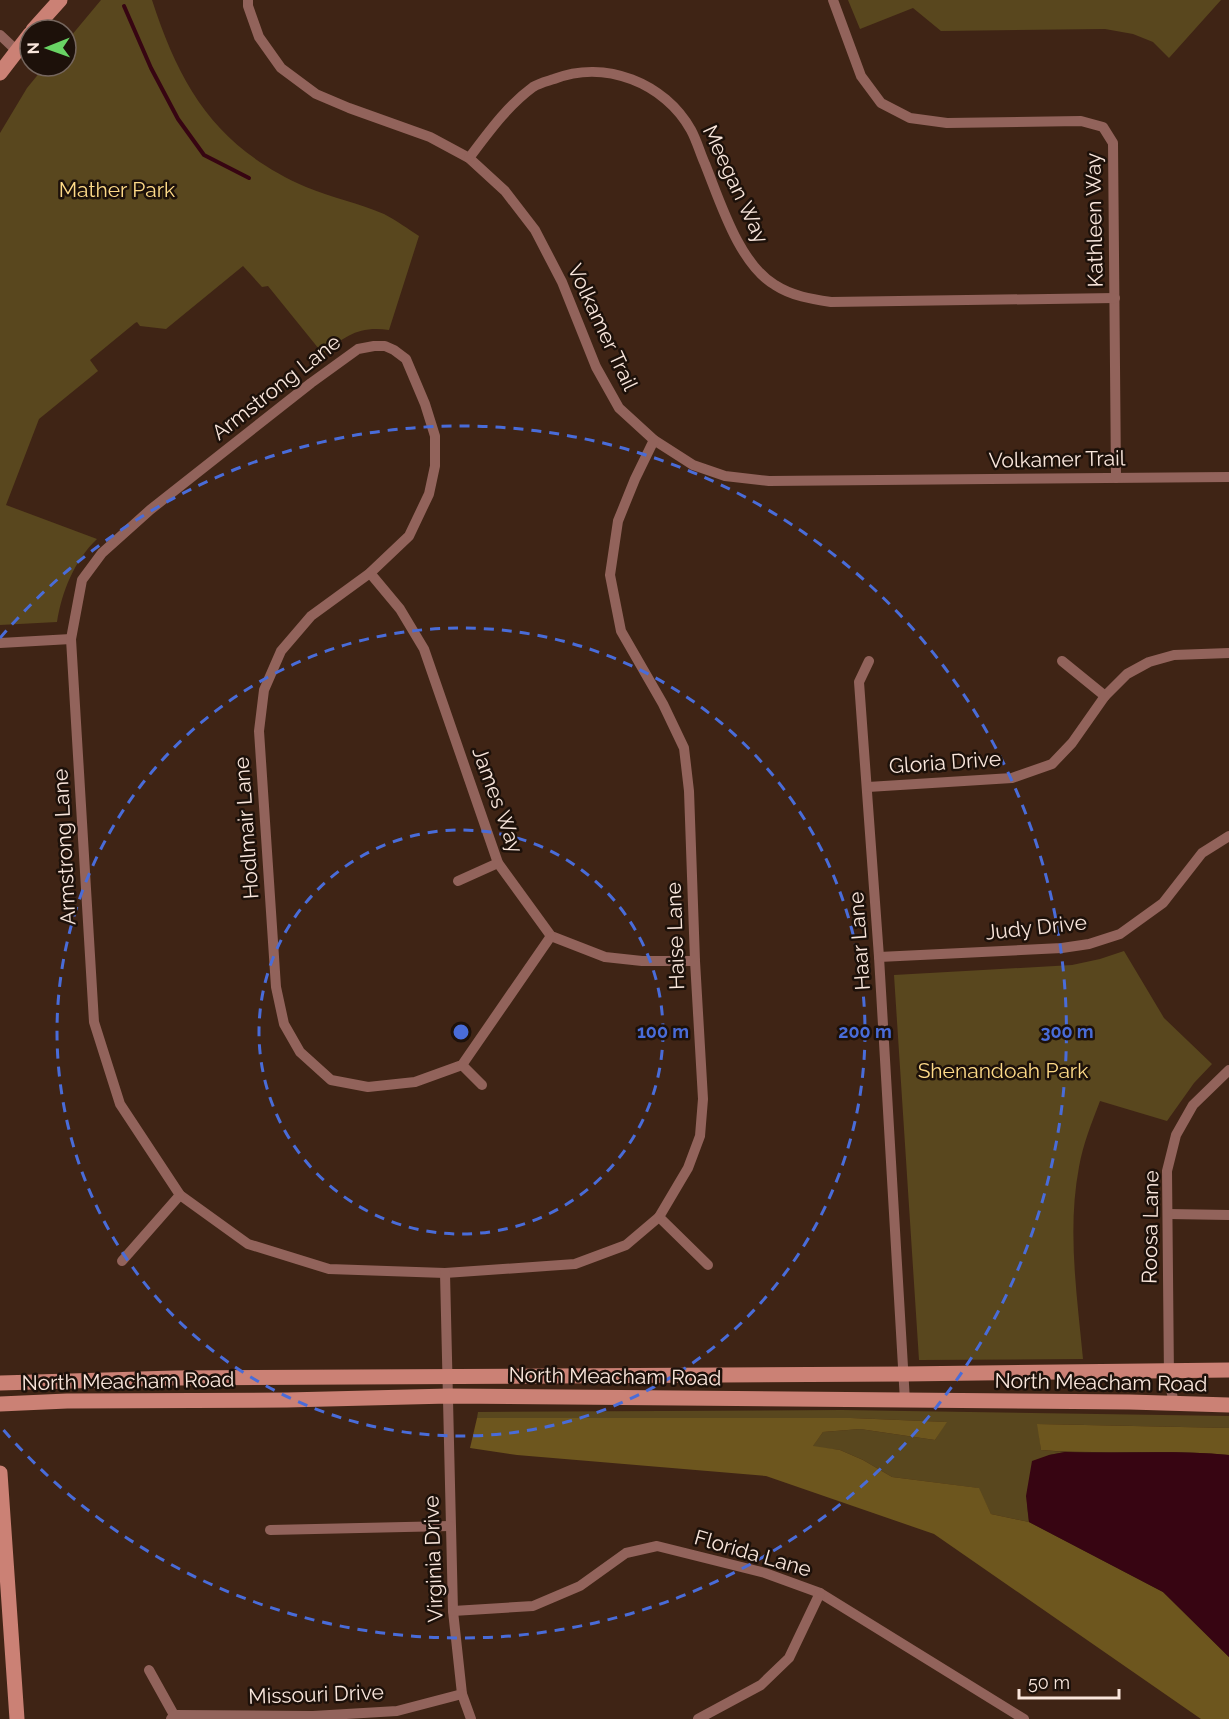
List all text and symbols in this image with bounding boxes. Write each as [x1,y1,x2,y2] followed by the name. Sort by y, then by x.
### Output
[18,18,78,78] north arrow
[24,42,43,55] text: N
[698,121,774,247] street label: Meegan Way
[1080,152,1108,288] street label: Kathleen Way
[59,177,175,202] park label: Mather Park
[563,260,643,395] street label: Volkamer Trail
[207,329,345,445] street label: Armstrong Lane
[988,445,1126,473] street label: Volkamer Trail
[467,744,529,856] street label: James Way
[888,746,1002,778] street label: Gloria Drive
[229,756,263,900] street label: Hodlmair Lane
[47,768,81,926] street label: Armstrong Lane
[661,882,689,990] street label: Haise Lane
[843,891,875,991] street label: Haar Lane
[984,909,1088,945] street label: Judy Drive
[637,1021,689,1042] text: 100 m
[838,1021,892,1042] text: 200 m
[1040,1021,1094,1042] text: 300 m
[451,1022,471,1042] centre of rings
[918,1058,1088,1083] park label: Shenandoah Park
[1137,1170,1163,1284] street label: Roosa Lane
[508,1362,722,1390] street label: North Meacham Road
[21,1367,235,1395] street label: North Meacham Road
[994,1368,1208,1396] street label: North Meacham Road
[418,1495,448,1623] street label: Virginia Drive
[692,1524,814,1582] street label: Florida Lane
[1019,1662,1120,1700] scale bar
[1028,1672,1070,1693] text: 50 m
[248,1679,384,1709] street label: Missouri Drive

